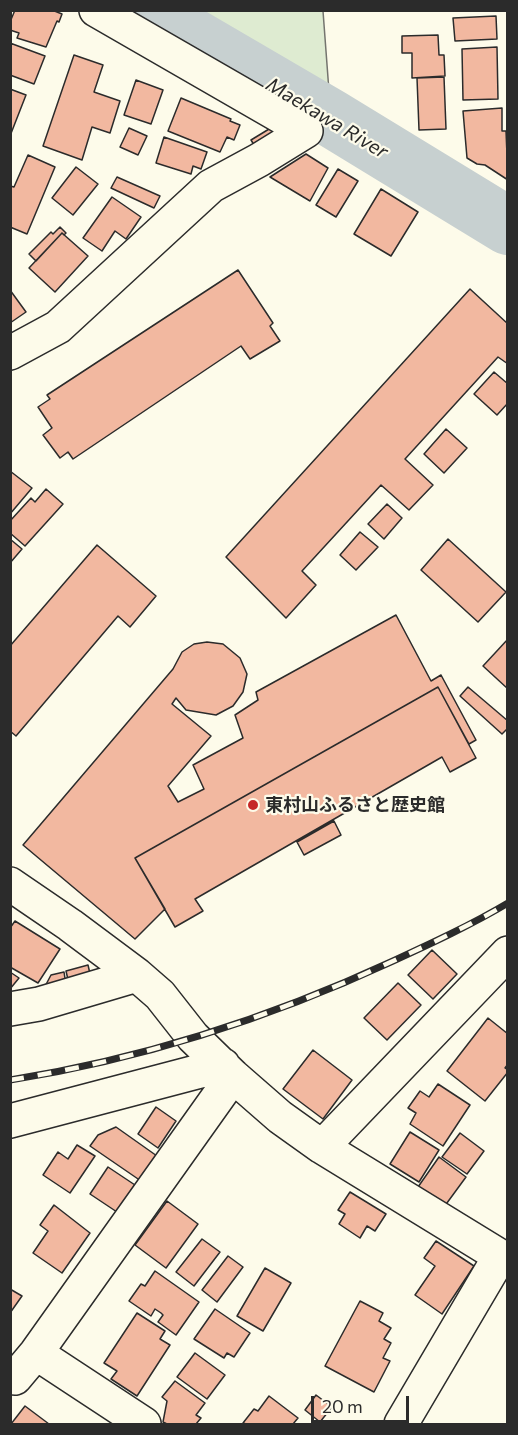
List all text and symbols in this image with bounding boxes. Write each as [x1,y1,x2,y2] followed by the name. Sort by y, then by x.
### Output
[262,72,392,164] water label: Maekawa River
[265,794,445,816] place label: 東村山ふるさと歴史館
[246,798,260,812] marker: 東村山ふるさと歴史館
[314,1384,412,1422] scale bar
[322,1395,363,1417] text: 20 m

